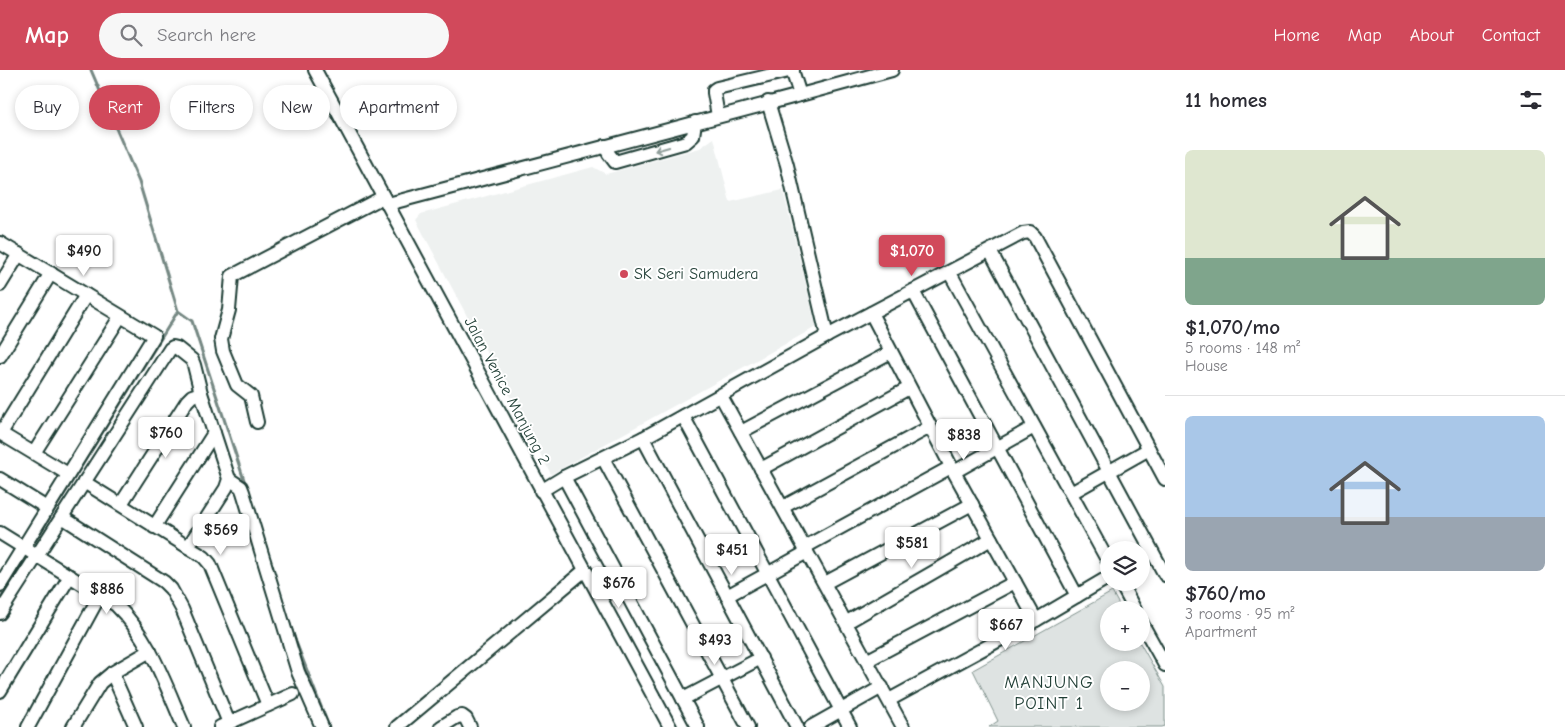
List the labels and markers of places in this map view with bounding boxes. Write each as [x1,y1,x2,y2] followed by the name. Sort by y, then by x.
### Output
[54,234,114,277] pin: $490
[871,234,953,277] pin: $1,070
[634,265,759,283] place label: SK Seri Samudera
[618,268,630,280] marker: SK Seri Samudera
[136,416,196,459] pin: $760
[934,418,994,461] pin: $838
[191,514,251,556] pin: $569
[882,526,942,569] pin: $581
[702,534,762,576] pin: $451
[589,566,649,609] pin: $676
[77,572,137,615] pin: $886
[976,608,1036,651] pin: $667
[685,624,745,666] pin: $493

